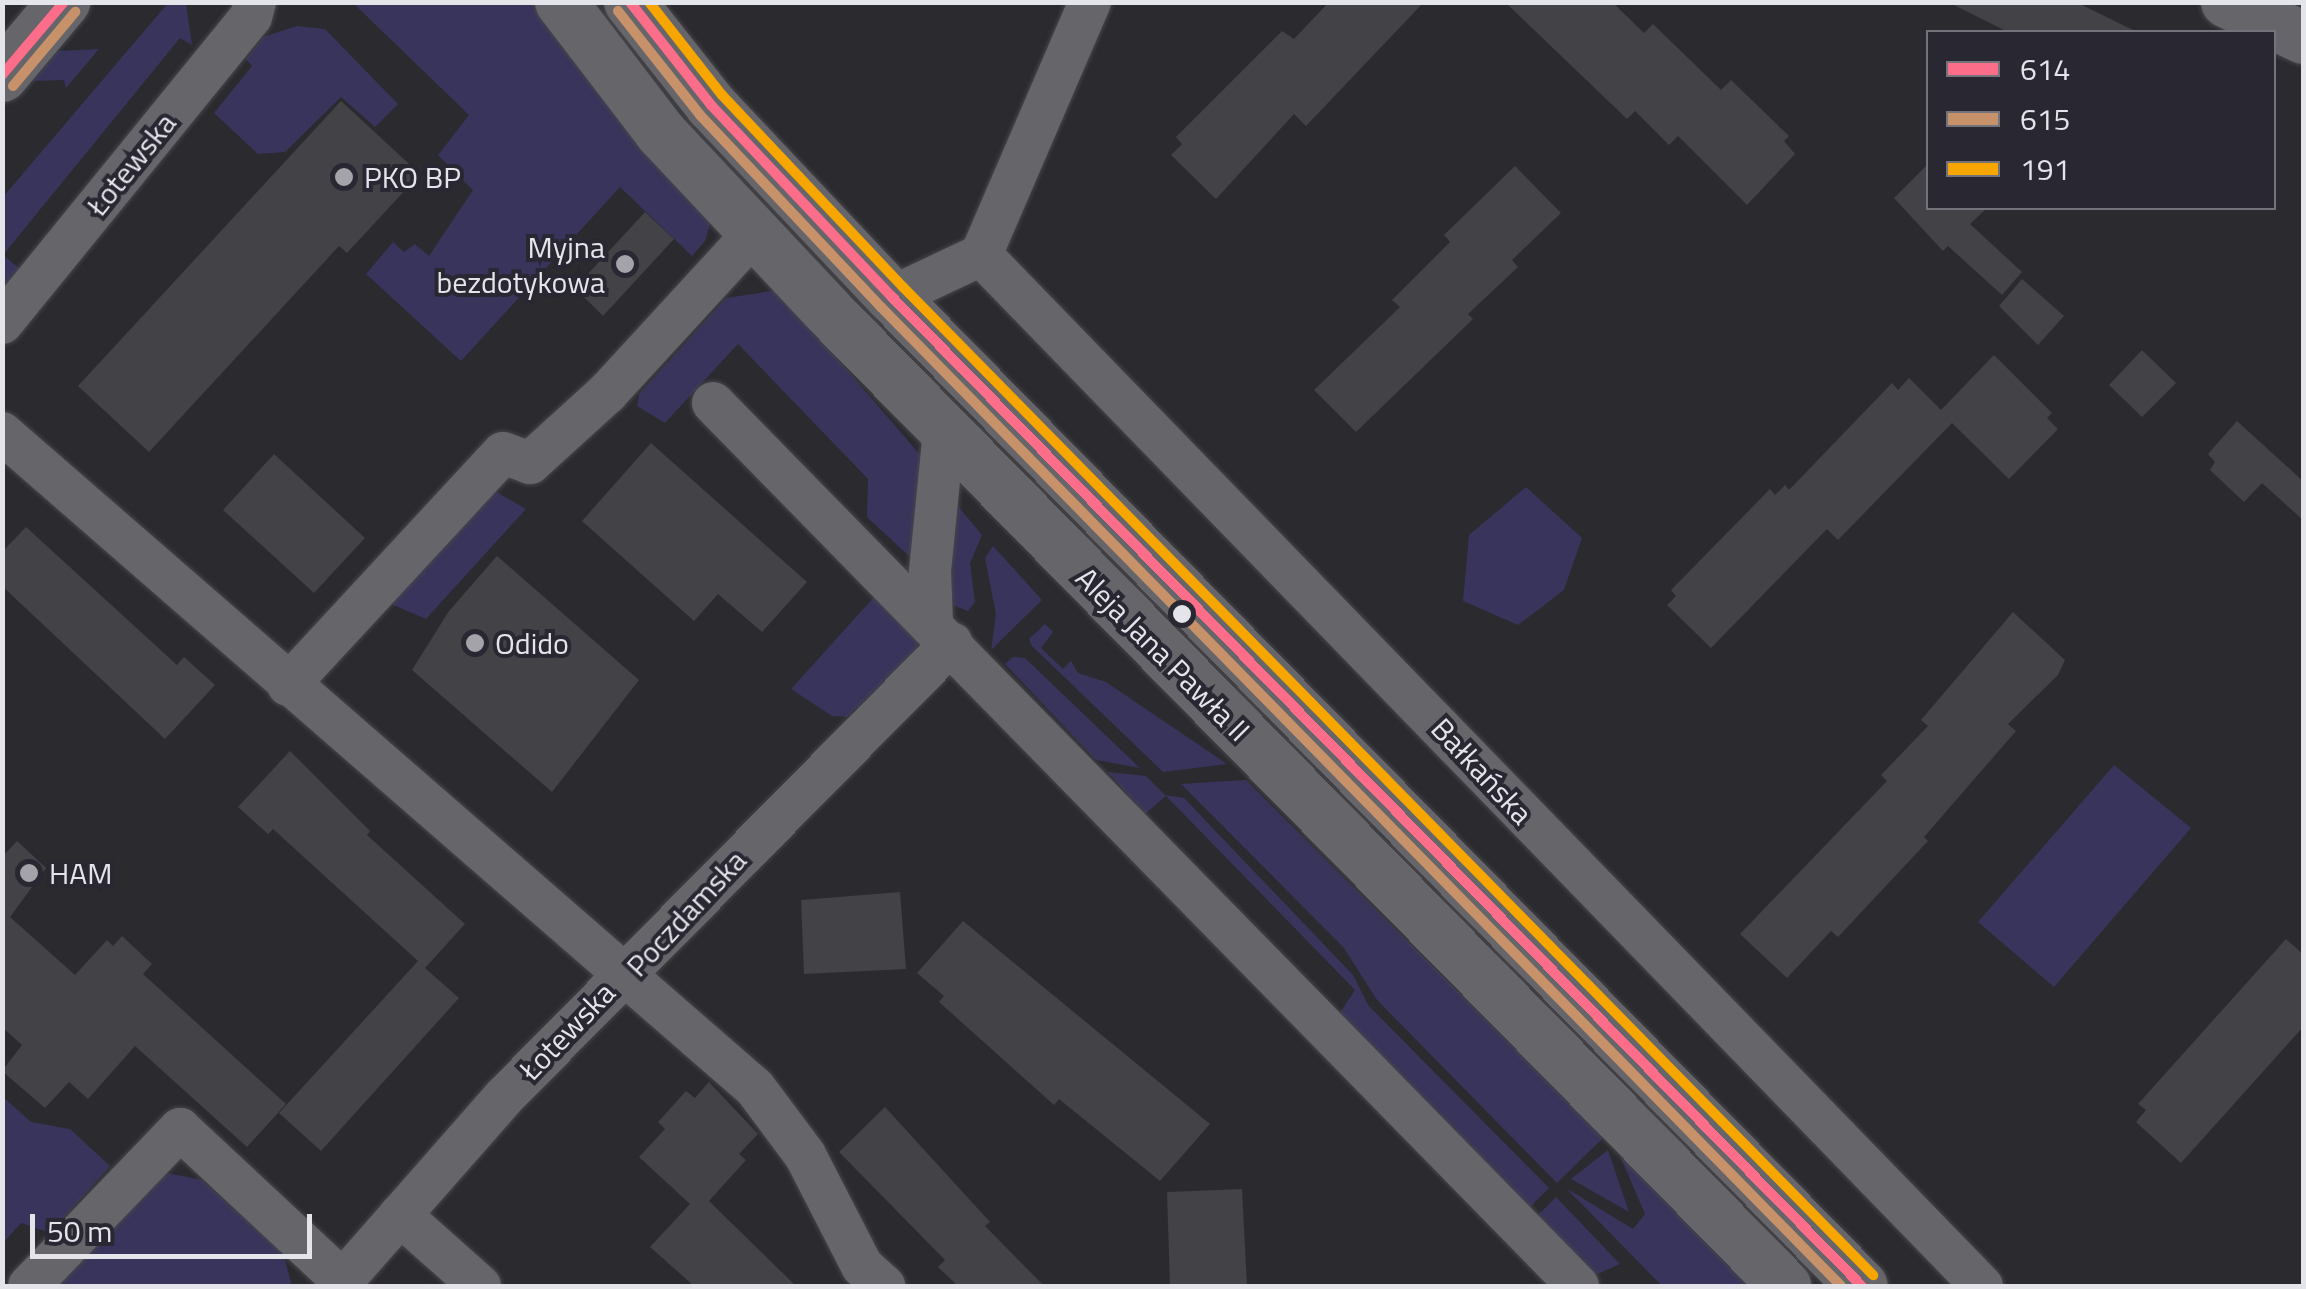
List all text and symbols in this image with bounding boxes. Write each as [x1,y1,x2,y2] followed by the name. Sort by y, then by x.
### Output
[1926,30,2276,210] legend
[2020,46,2070,92] text: 614
[2020,96,2070,142] text: 615
[79,105,183,223] street label: Łotewska
[2020,146,2070,192] text: 191
[364,159,461,195] place label: PKO BP
[333,166,355,188] marker: PKO BP
[437,229,605,300] place label: Myjna bezdotykowa
[614,253,636,275] marker: Myjna bezdotykowa
[1069,560,1257,748] street label: Aleja Jana Pawła II
[1172,604,1192,624] unlabelled marker
[495,625,569,661] place label: Odido
[464,632,486,654] marker: Odido
[1424,711,1540,831] street label: Bałkańska
[618,842,754,984] street label: Poczdamska
[49,855,112,891] place label: HAM
[18,862,40,884] marker: HAM
[512,975,622,1087] street label: Łotewska
[35,1194,318,1256] scale bar
[47,1208,112,1254] text: 50 m

